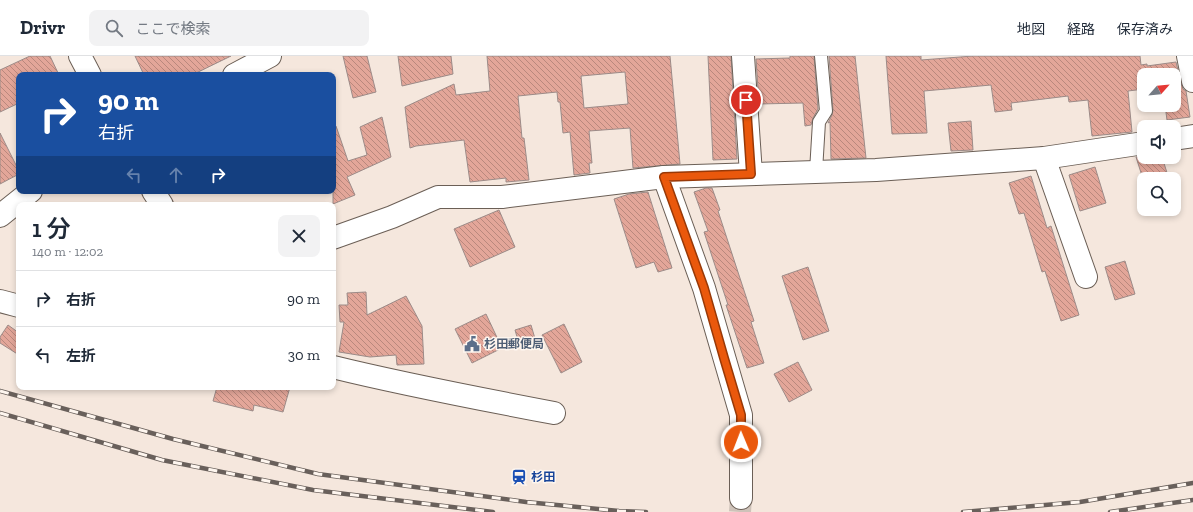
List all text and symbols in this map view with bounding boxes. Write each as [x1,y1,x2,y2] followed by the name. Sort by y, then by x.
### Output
[89,10,369,46] search box
[20,16,65,39] text: Drivr
[103,17,125,39] icon: search
[135,20,210,38] text: ここで検索
[1017,21,1045,38] text: 地図
[1067,21,1095,38] text: 経路
[1117,21,1173,38] text: 保存済み
[1137,68,1181,112] north arrow
[1137,68,1181,216] map controls
[729,83,763,117] pin
[98,84,159,117] text: 90 m
[32,88,84,140] icon: right
[735,89,757,111] icon: arrive
[1137,120,1181,164] button: sound
[98,122,134,144] text: 右折
[123,164,145,186] icon: left
[165,164,187,186] icon: ahead
[207,164,229,186] icon: right
[1137,172,1181,216] button: search
[32,214,70,243] text: 1 分
[278,215,320,257] button: close
[32,244,103,259] text: 140 m · 12:02
[32,288,54,310] icon: right
[287,290,320,308] text: 90 m
[66,291,96,309] text: 右折
[463,335,481,353] public building icon: 杉田郵便局
[484,337,544,351] place label: 杉田郵便局
[32,344,54,366] icon: left
[288,346,320,364] text: 30 m
[66,347,96,365] text: 左折
[720,421,762,463] position arrow
[510,468,528,486] station icon: 杉田
[531,470,555,484] place label: 杉田

